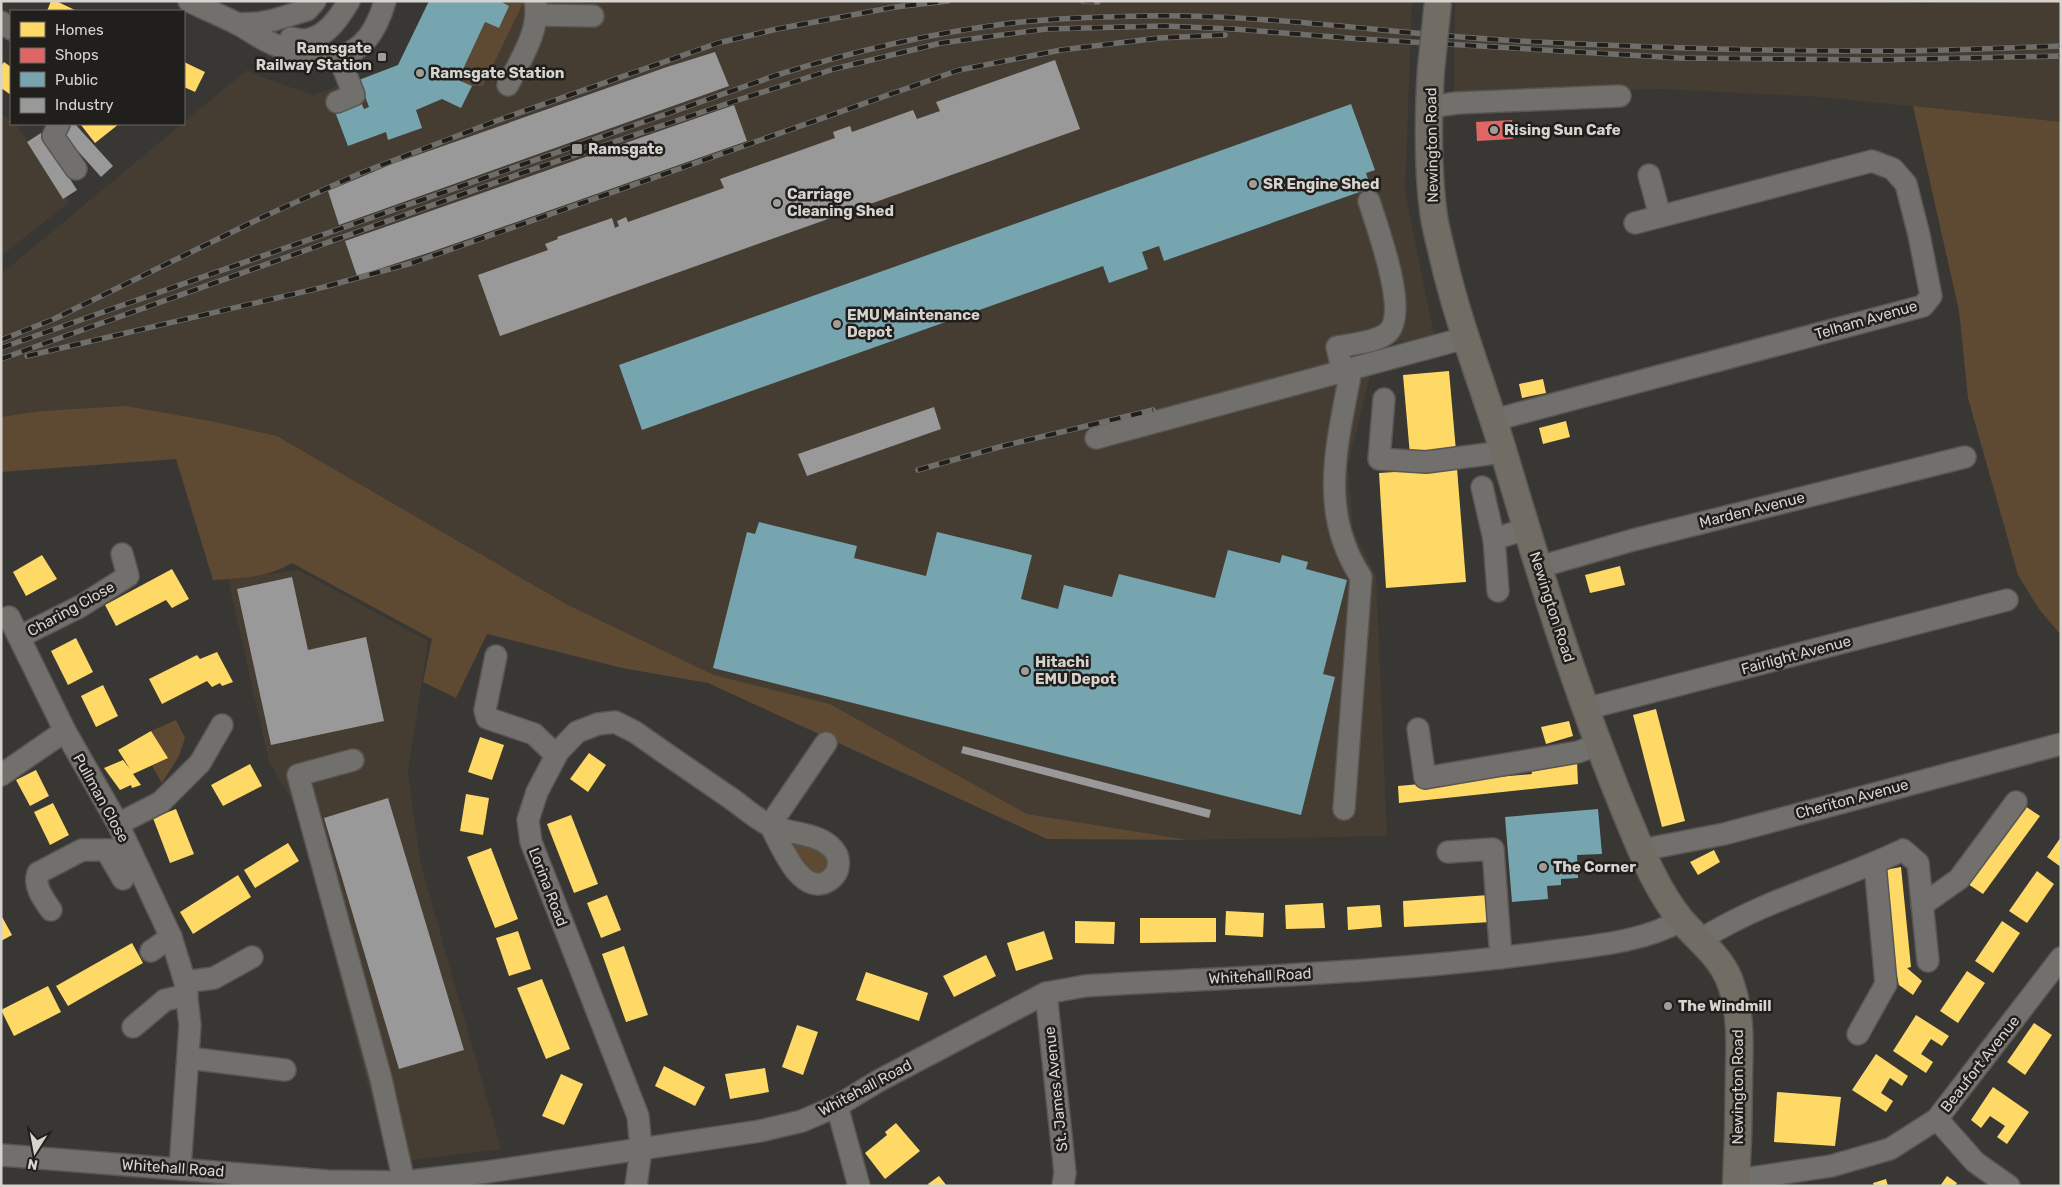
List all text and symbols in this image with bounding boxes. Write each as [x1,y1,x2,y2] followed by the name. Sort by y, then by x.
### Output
[10,10,185,125] legend
[55,21,104,39] text: Homes
[256,39,372,74] place label: Ramsgate Railway Station
[55,46,99,64] text: Shops
[376,51,388,63] marker: Ramsgate Railway Station
[430,64,565,82] place label: Ramsgate Station
[414,67,426,79] marker: Ramsgate Station
[55,71,98,89] text: Public
[1422,87,1442,203] street label: Newington Road
[55,96,114,114] text: Industry
[1504,121,1621,139] place label: Rising Sun Cafe
[1488,124,1500,136] marker: Rising Sun Cafe
[588,140,664,158] place label: Ramsgate
[570,142,584,156] marker: Ramsgate
[1263,175,1379,193] place label: SR Engine Shed
[1247,178,1259,190] marker: SR Engine Shed
[787,185,894,220] place label: Carriage Cleaning Shed
[771,197,783,209] marker: Carriage Cleaning Shed
[1813,297,1919,343] street label: Telham Avenue
[847,306,980,341] place label: EMU Maintenance Depot
[831,318,843,330] marker: EMU Maintenance Depot
[1697,488,1807,532] street label: Marden Avenue
[1526,549,1578,665] street label: Newington Road
[24,578,118,640] street label: Charing Close
[1739,632,1853,678] street label: Fairlight Avenue
[1035,653,1116,688] place label: Hitachi EMU Depot
[1019,665,1031,677] marker: Hitachi EMU Depot
[69,751,133,845] street label: Pullman Close
[1794,775,1910,823] street label: Cheriton Avenue
[525,845,571,929] street label: Lorina Road
[1553,858,1636,876] place label: The Corner
[1537,861,1549,873] marker: The Corner
[1208,964,1312,988] street label: Whitehall Road
[1678,997,1771,1015] place label: The Windmill
[1662,1000,1674,1012] marker: The Windmill
[1937,1012,2023,1116] street label: Beaufort Avenue
[1040,1026,1072,1152] street label: St. James Avenue
[1729,1029,1747,1145] street label: Newington Road
[815,1056,915,1120] street label: Whitehall Road
[10,1127,60,1177] north arrow
[26,1155,39,1174] text: N
[121,1155,225,1181] street label: Whitehall Road

